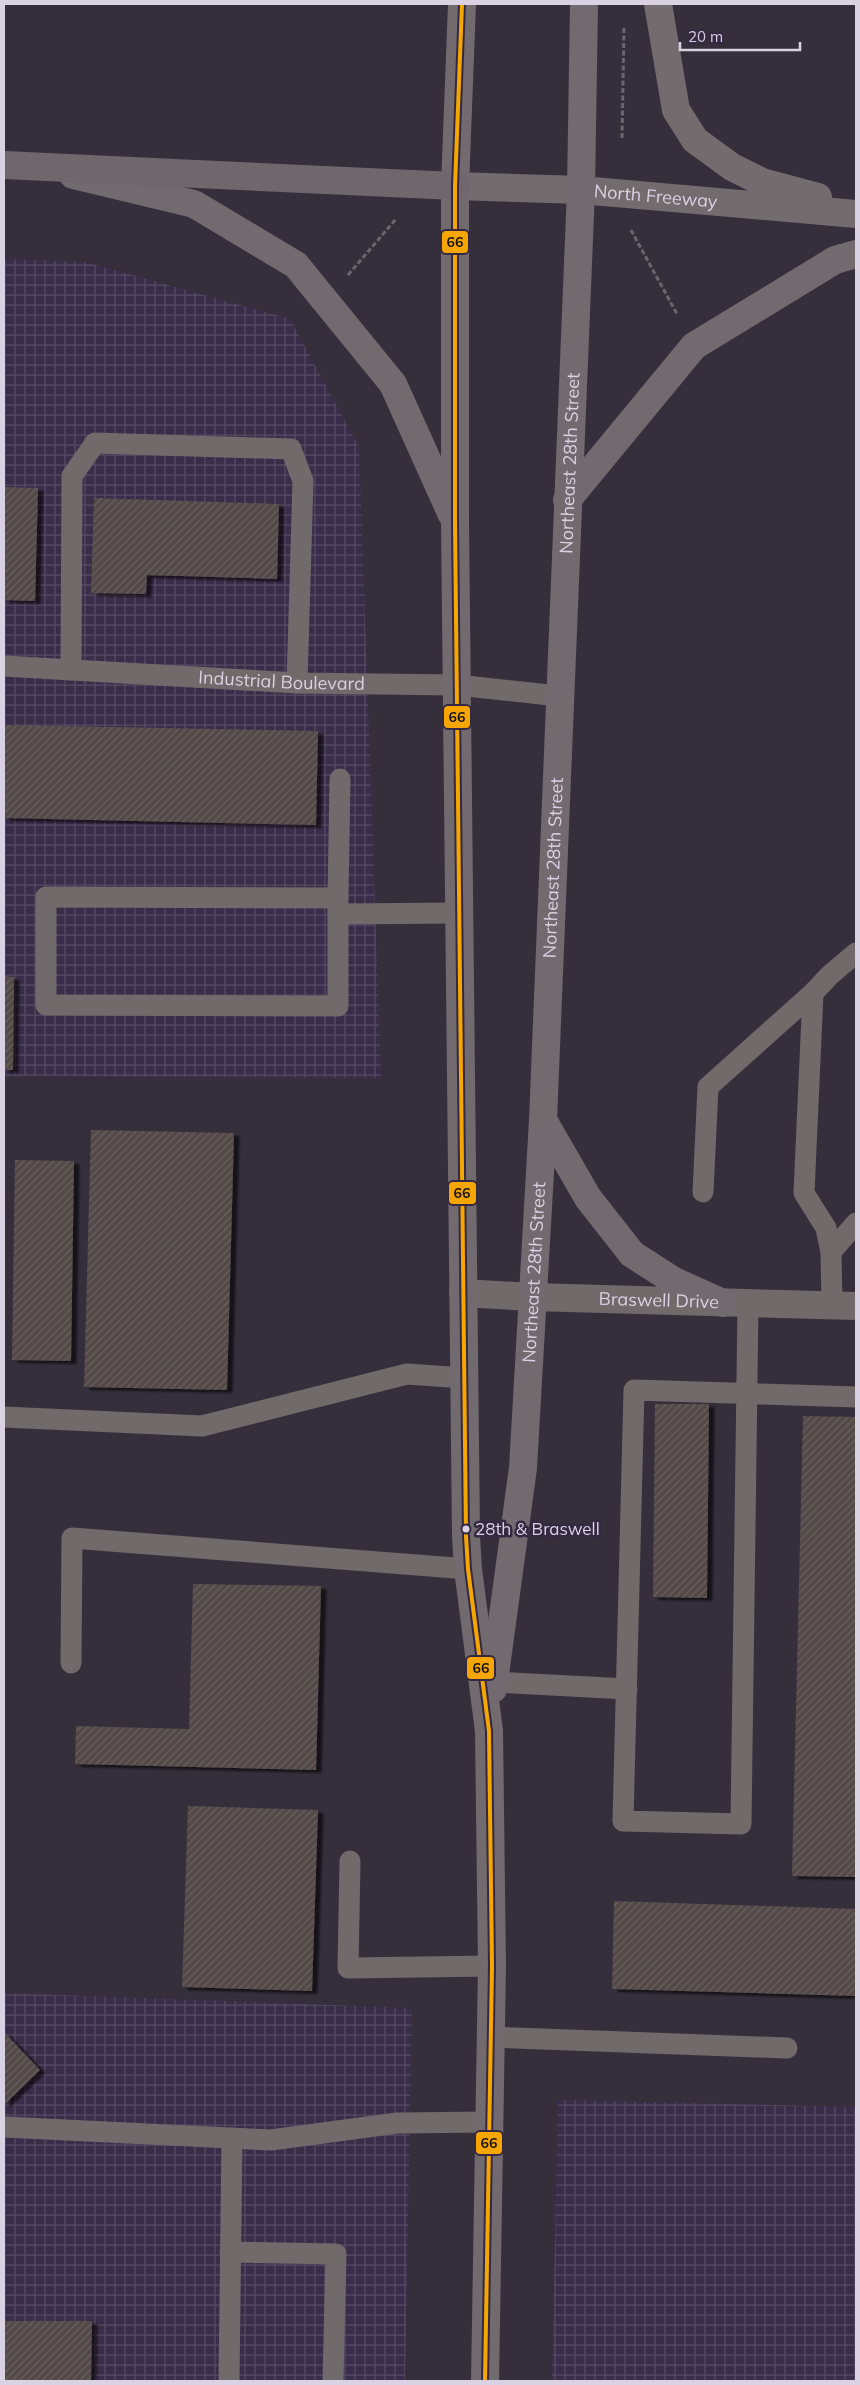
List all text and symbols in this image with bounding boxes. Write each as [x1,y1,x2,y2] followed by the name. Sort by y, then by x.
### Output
[680,20,800,52] scale bar
[688,27,723,46] text: 20 m
[593,179,719,213] street label: North Freeway
[441,230,469,254] line badge: 66
[447,233,463,251] text: 66
[554,372,585,554] street label: Northeast 28th Street
[198,665,365,695] street label: Industrial Boulevard
[443,705,471,729] line badge: 66
[449,708,465,726] text: 66
[538,777,568,959] street label: Northeast 28th Street
[448,1181,477,1205] line badge: 66
[517,1181,550,1363] street label: Northeast 28th Street
[454,1184,470,1202] text: 66
[598,1287,719,1313] street label: Braswell Drive
[475,1518,600,1539] place label: 28th & Braswell
[461,1524,471,1534] marker: 28th & Braswell
[466,1656,495,1680] line badge: 66
[473,1659,489,1677] text: 66
[475,2131,503,2155] line badge: 66
[481,2134,497,2152] text: 66

